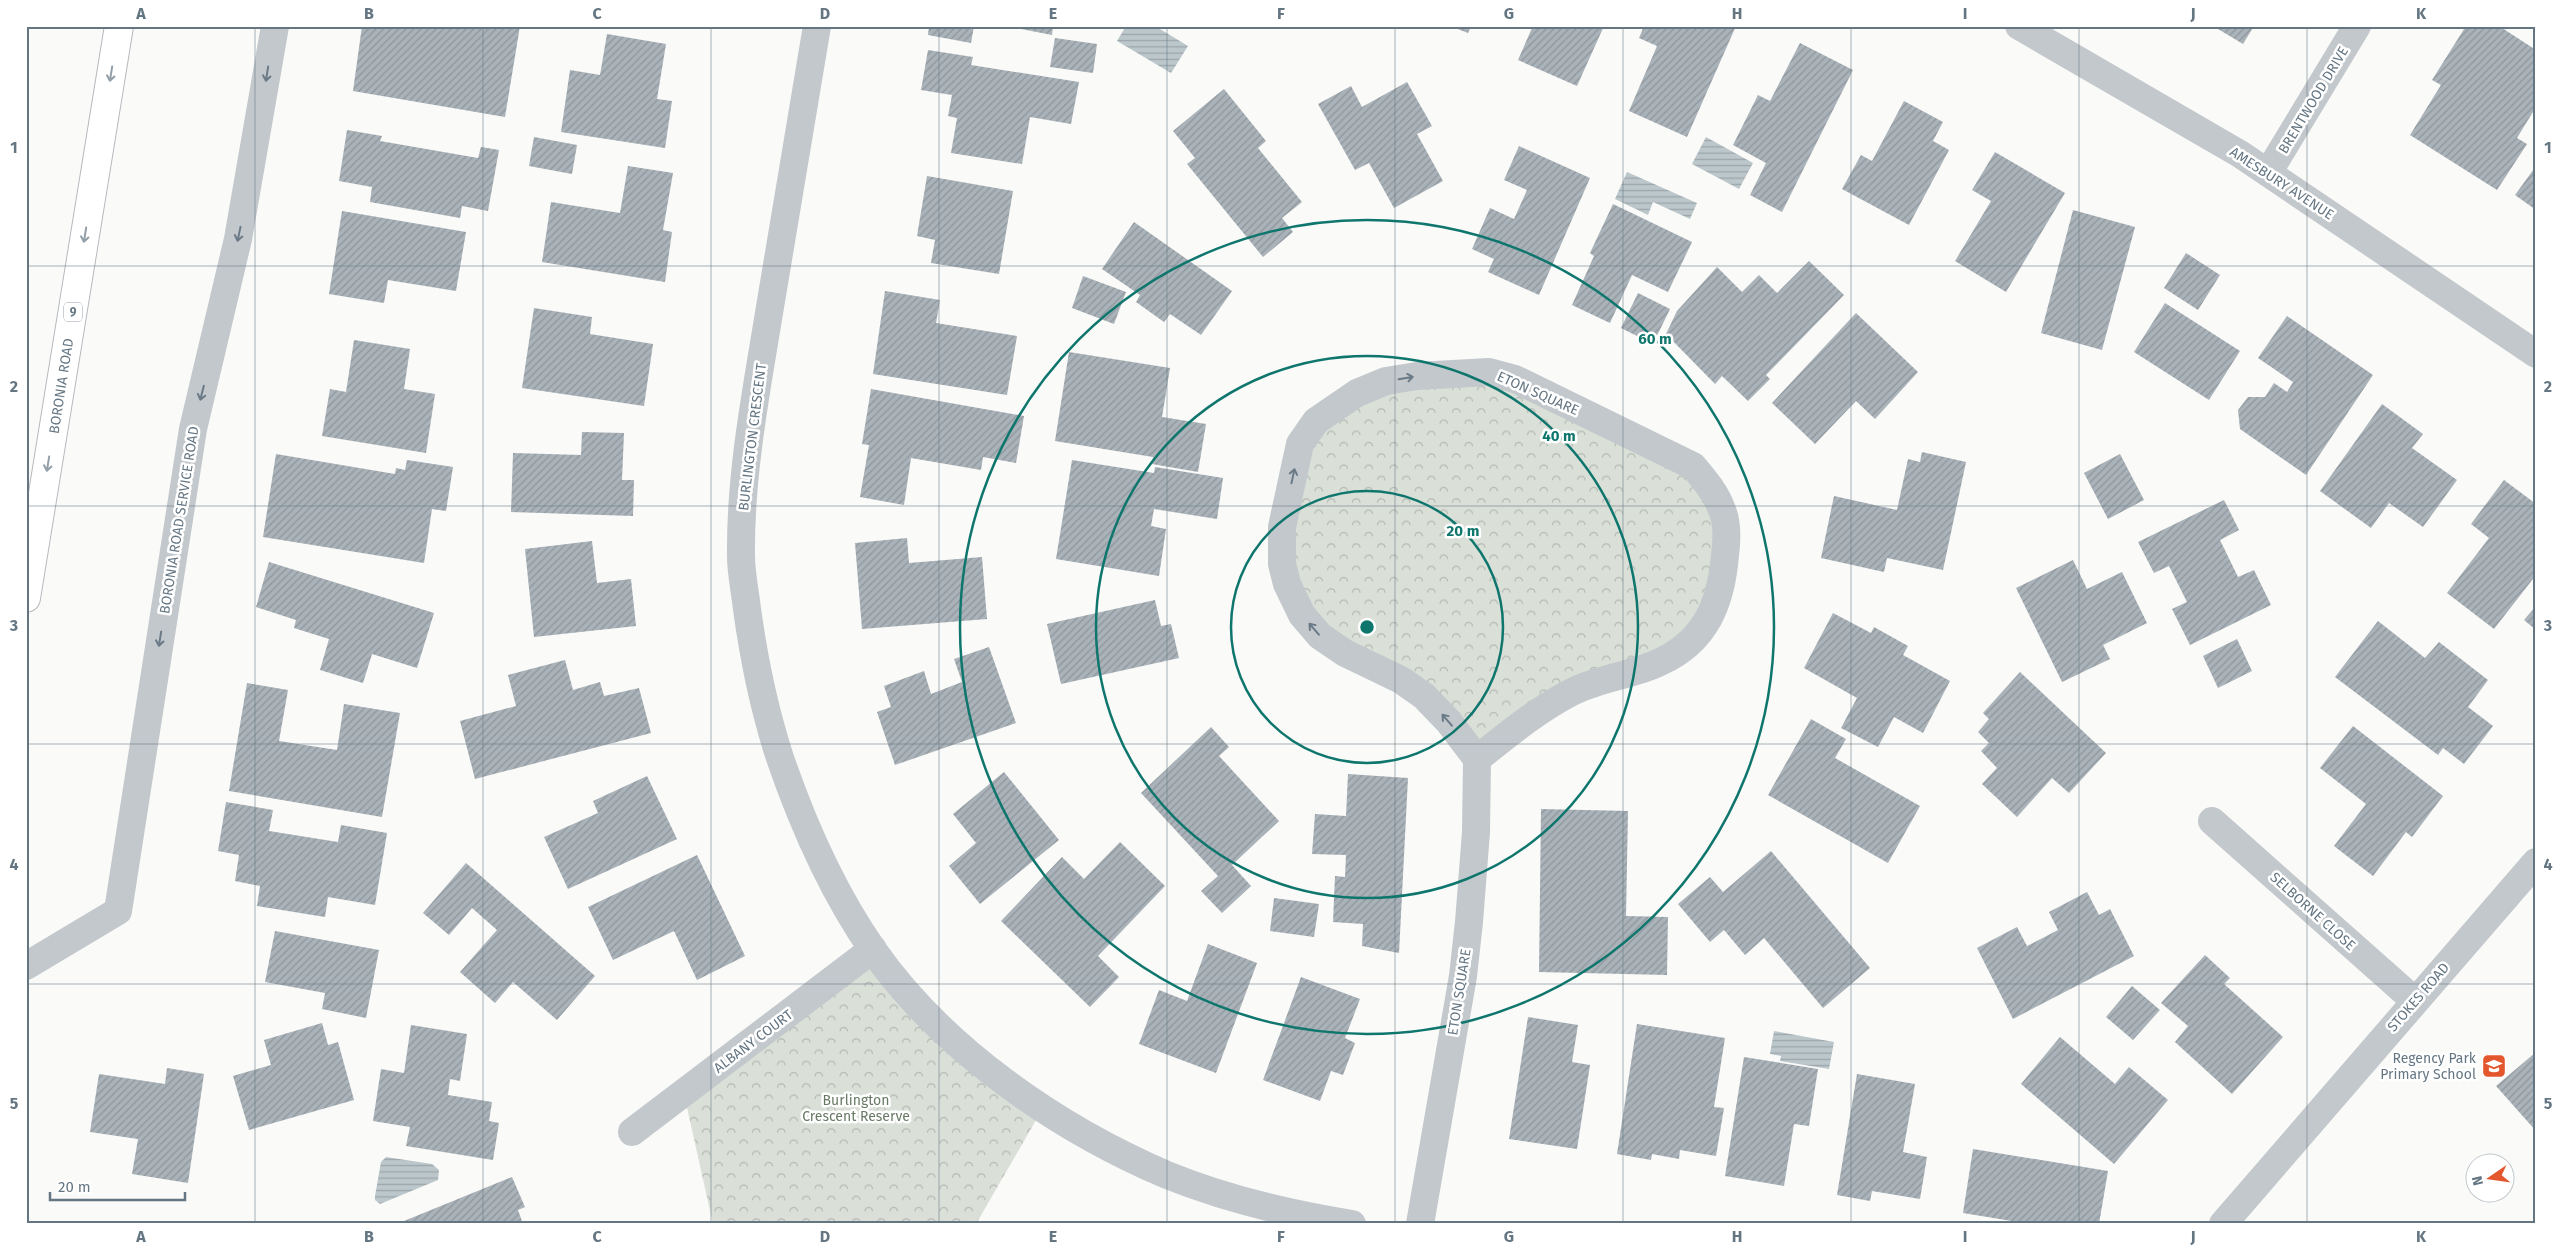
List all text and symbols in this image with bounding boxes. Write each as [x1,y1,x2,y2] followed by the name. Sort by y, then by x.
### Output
[135,4,146,23] text: A
[364,4,374,23] text: B
[592,4,602,23] text: C
[820,4,830,23] text: D
[1049,4,1057,23] text: E
[1277,4,1285,23] text: F
[1504,4,1514,23] text: G
[1732,4,1742,23] text: H
[1963,4,1967,23] text: I
[2189,4,2196,23] text: J
[2416,4,2427,23] text: K
[2275,44,2352,157] street label: BRENTWOOD DRIVE
[106,66,116,82] one-way arrow
[262,66,272,82] one-way arrow
[10,138,18,157] text: 1
[2544,138,2552,157] text: 1
[2227,143,2337,223] street label: AMESBURY AVENUE
[80,226,90,242] one-way arrow
[233,226,243,242] one-way arrow
[64,302,82,322] road number: 9
[1638,330,1672,348] text: 60 m
[46,337,77,435] street label: BORONIA ROAD
[735,362,770,512] street label: BURLINGTON CRESCENT
[1494,368,1581,419] street label: ETON SQUARE
[1398,372,1414,382] one-way arrow
[10,377,18,396] text: 2
[2544,377,2552,396] text: 2
[197,384,206,400] one-way arrow
[156,425,203,615] street label: BORONIA ROAD SERVICE ROAD
[1542,427,1576,445] text: 40 m
[43,456,53,472] one-way arrow
[1289,469,1299,485] one-way arrow
[1447,522,1479,540] text: 20 m
[9,616,18,635] text: 3
[2543,616,2552,635] text: 3
[1358,618,1376,636] centre of rings
[1309,623,1320,636] one-way arrow
[155,631,165,647] one-way arrow
[1441,714,1452,727] one-way arrow
[9,855,19,874] text: 4
[2543,855,2553,874] text: 4
[2267,869,2359,954] street label: SELBORNE CLOSE
[1444,947,1475,1037] street label: ETON SQUARE
[2384,959,2453,1035] street label: STOKES ROAD
[710,1006,797,1077] street label: ALBANY COURT
[2380,1050,2477,1083] place label: Regency Park Primary School
[2481,1053,2507,1079] school or university icon: Regency Park Primary School
[802,1092,910,1125] park label: Burlington Crescent Reserve
[10,1094,19,1113] text: 5
[2544,1094,2553,1113] text: 5
[2464,1152,2514,1202] north arrow
[50,1170,185,1202] scale bar
[2468,1174,2487,1187] text: N
[58,1178,91,1196] text: 20 m
[135,1227,146,1246] text: A
[364,1227,374,1246] text: B
[592,1227,602,1246] text: C
[820,1227,830,1246] text: D
[1049,1227,1057,1246] text: E
[1277,1227,1285,1246] text: F
[1504,1227,1514,1246] text: G
[1732,1227,1742,1246] text: H
[1963,1227,1967,1246] text: I
[2189,1227,2196,1246] text: J
[2416,1227,2427,1246] text: K

